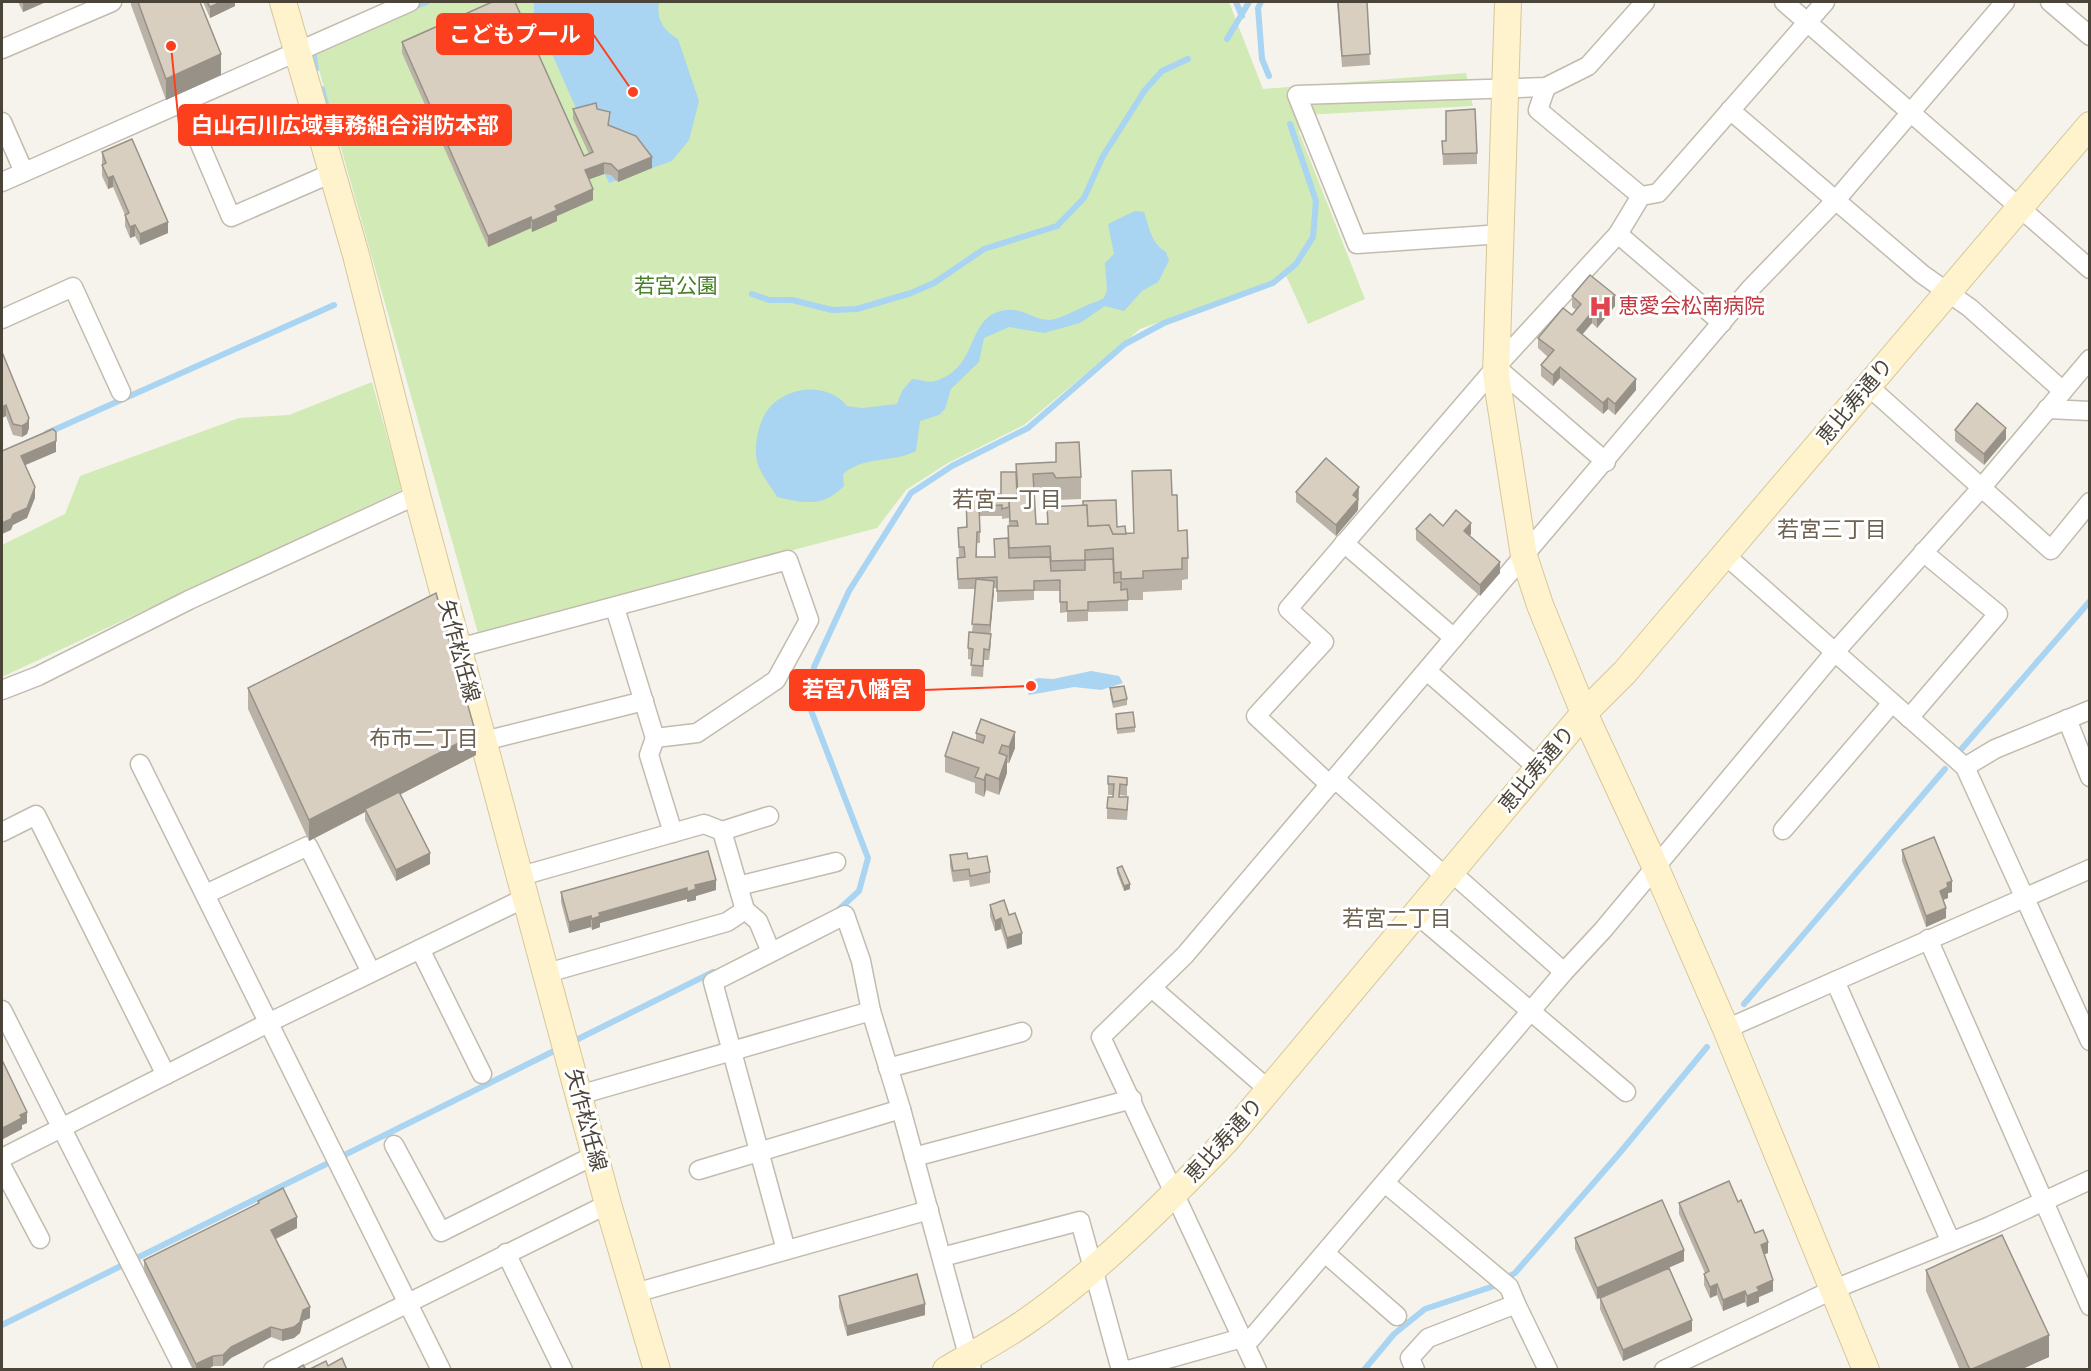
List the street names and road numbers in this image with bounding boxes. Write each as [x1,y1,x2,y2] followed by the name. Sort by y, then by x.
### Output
[1810,351,1899,450] street label: 恵比寿通り
[432,596,487,705] street label: 矢作松任線
[1492,719,1581,818] street label: 恵比寿通り
[559,1065,614,1174] street label: 矢作松任線
[1178,1091,1270,1188] street label: 恵比寿通り

